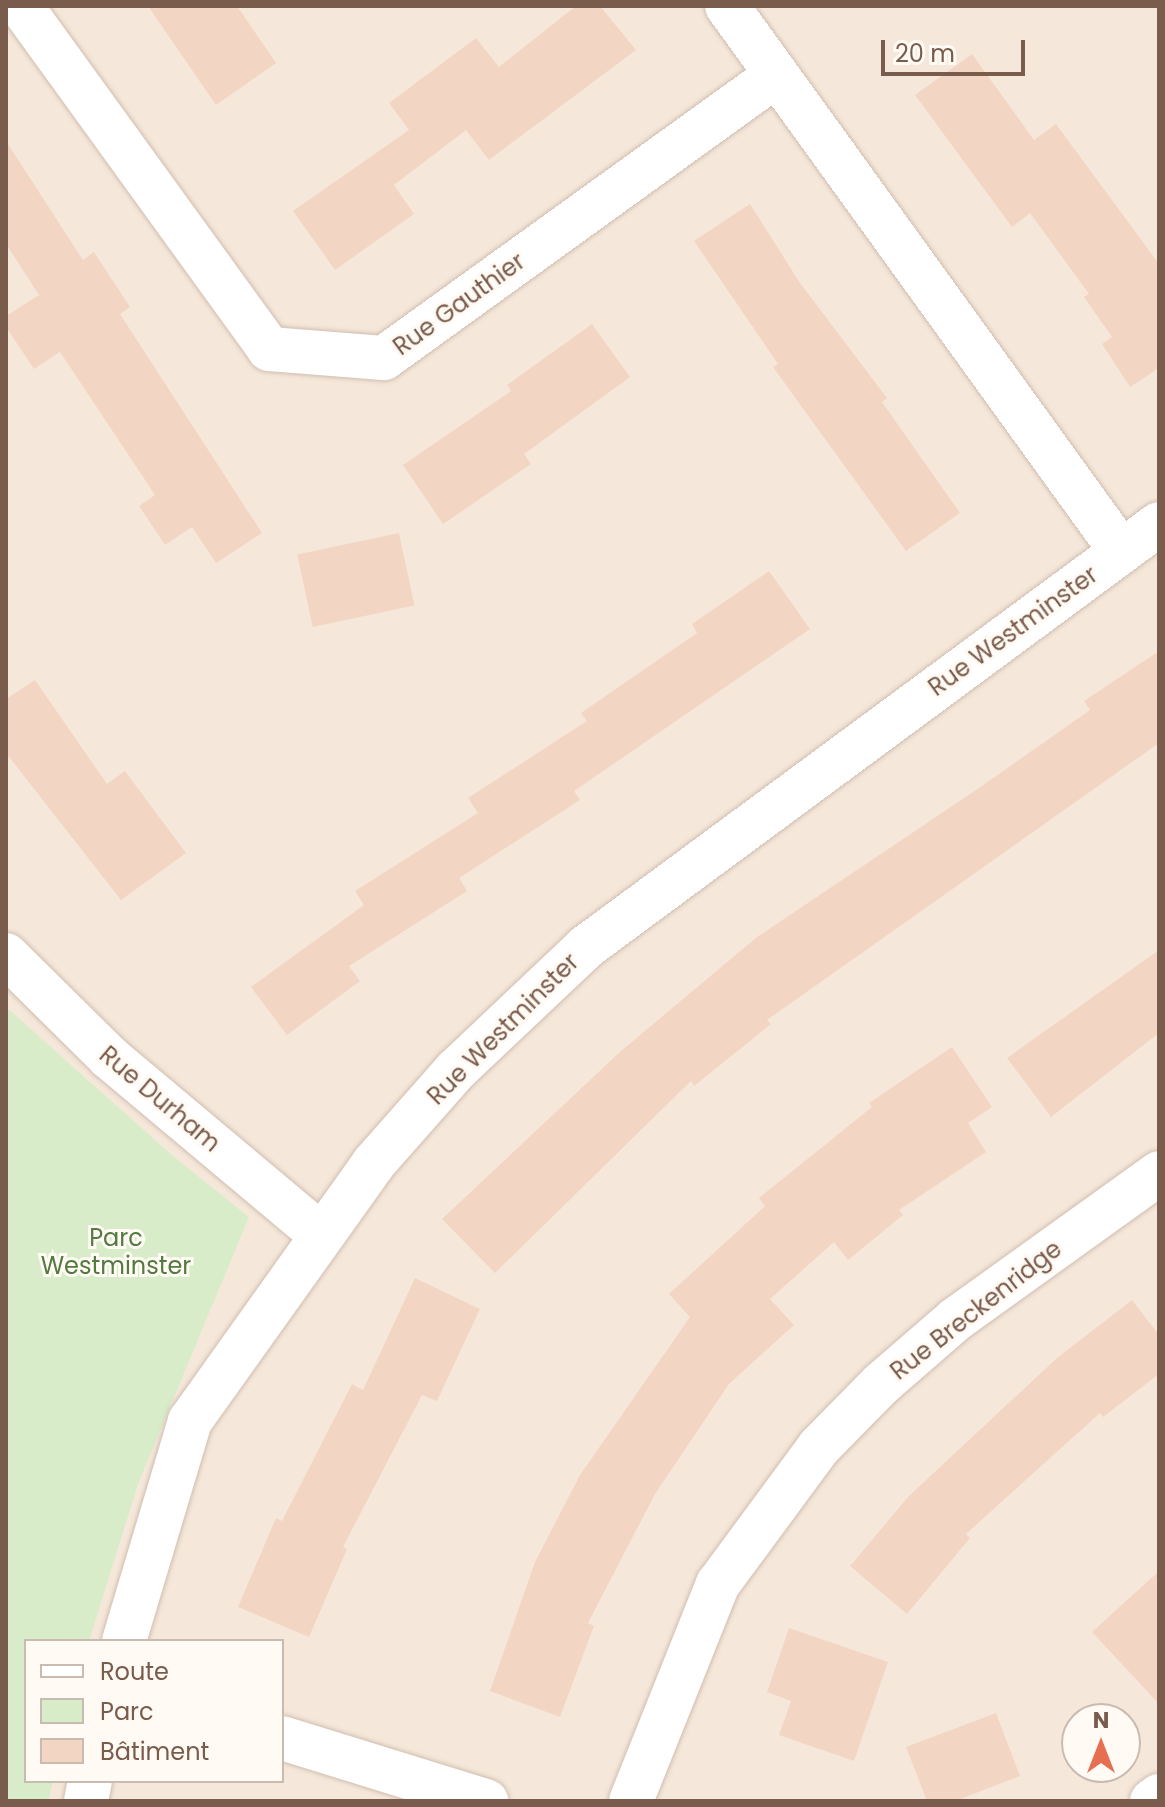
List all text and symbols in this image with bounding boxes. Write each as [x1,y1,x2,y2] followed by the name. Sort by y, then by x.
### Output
[885,24,1029,74] scale bar
[895,37,955,70] text: 20 m
[388,247,530,361] street label: Rue Gauthier
[923,560,1103,702] street label: Rue Westminster
[421,947,585,1111] street label: Rue Westminster
[94,1040,226,1158] street label: Rue Durham
[41,1224,191,1280] park label: Parc Westminster
[885,1234,1067,1386] street label: Rue Breckenridge
[24,1639,284,1783] legend
[100,1655,169,1688] text: Route
[100,1695,154,1728] text: Parc
[1061,1703,1141,1783] north arrow
[1093,1705,1109,1736] text: N
[100,1735,209,1768] text: Bâtiment

